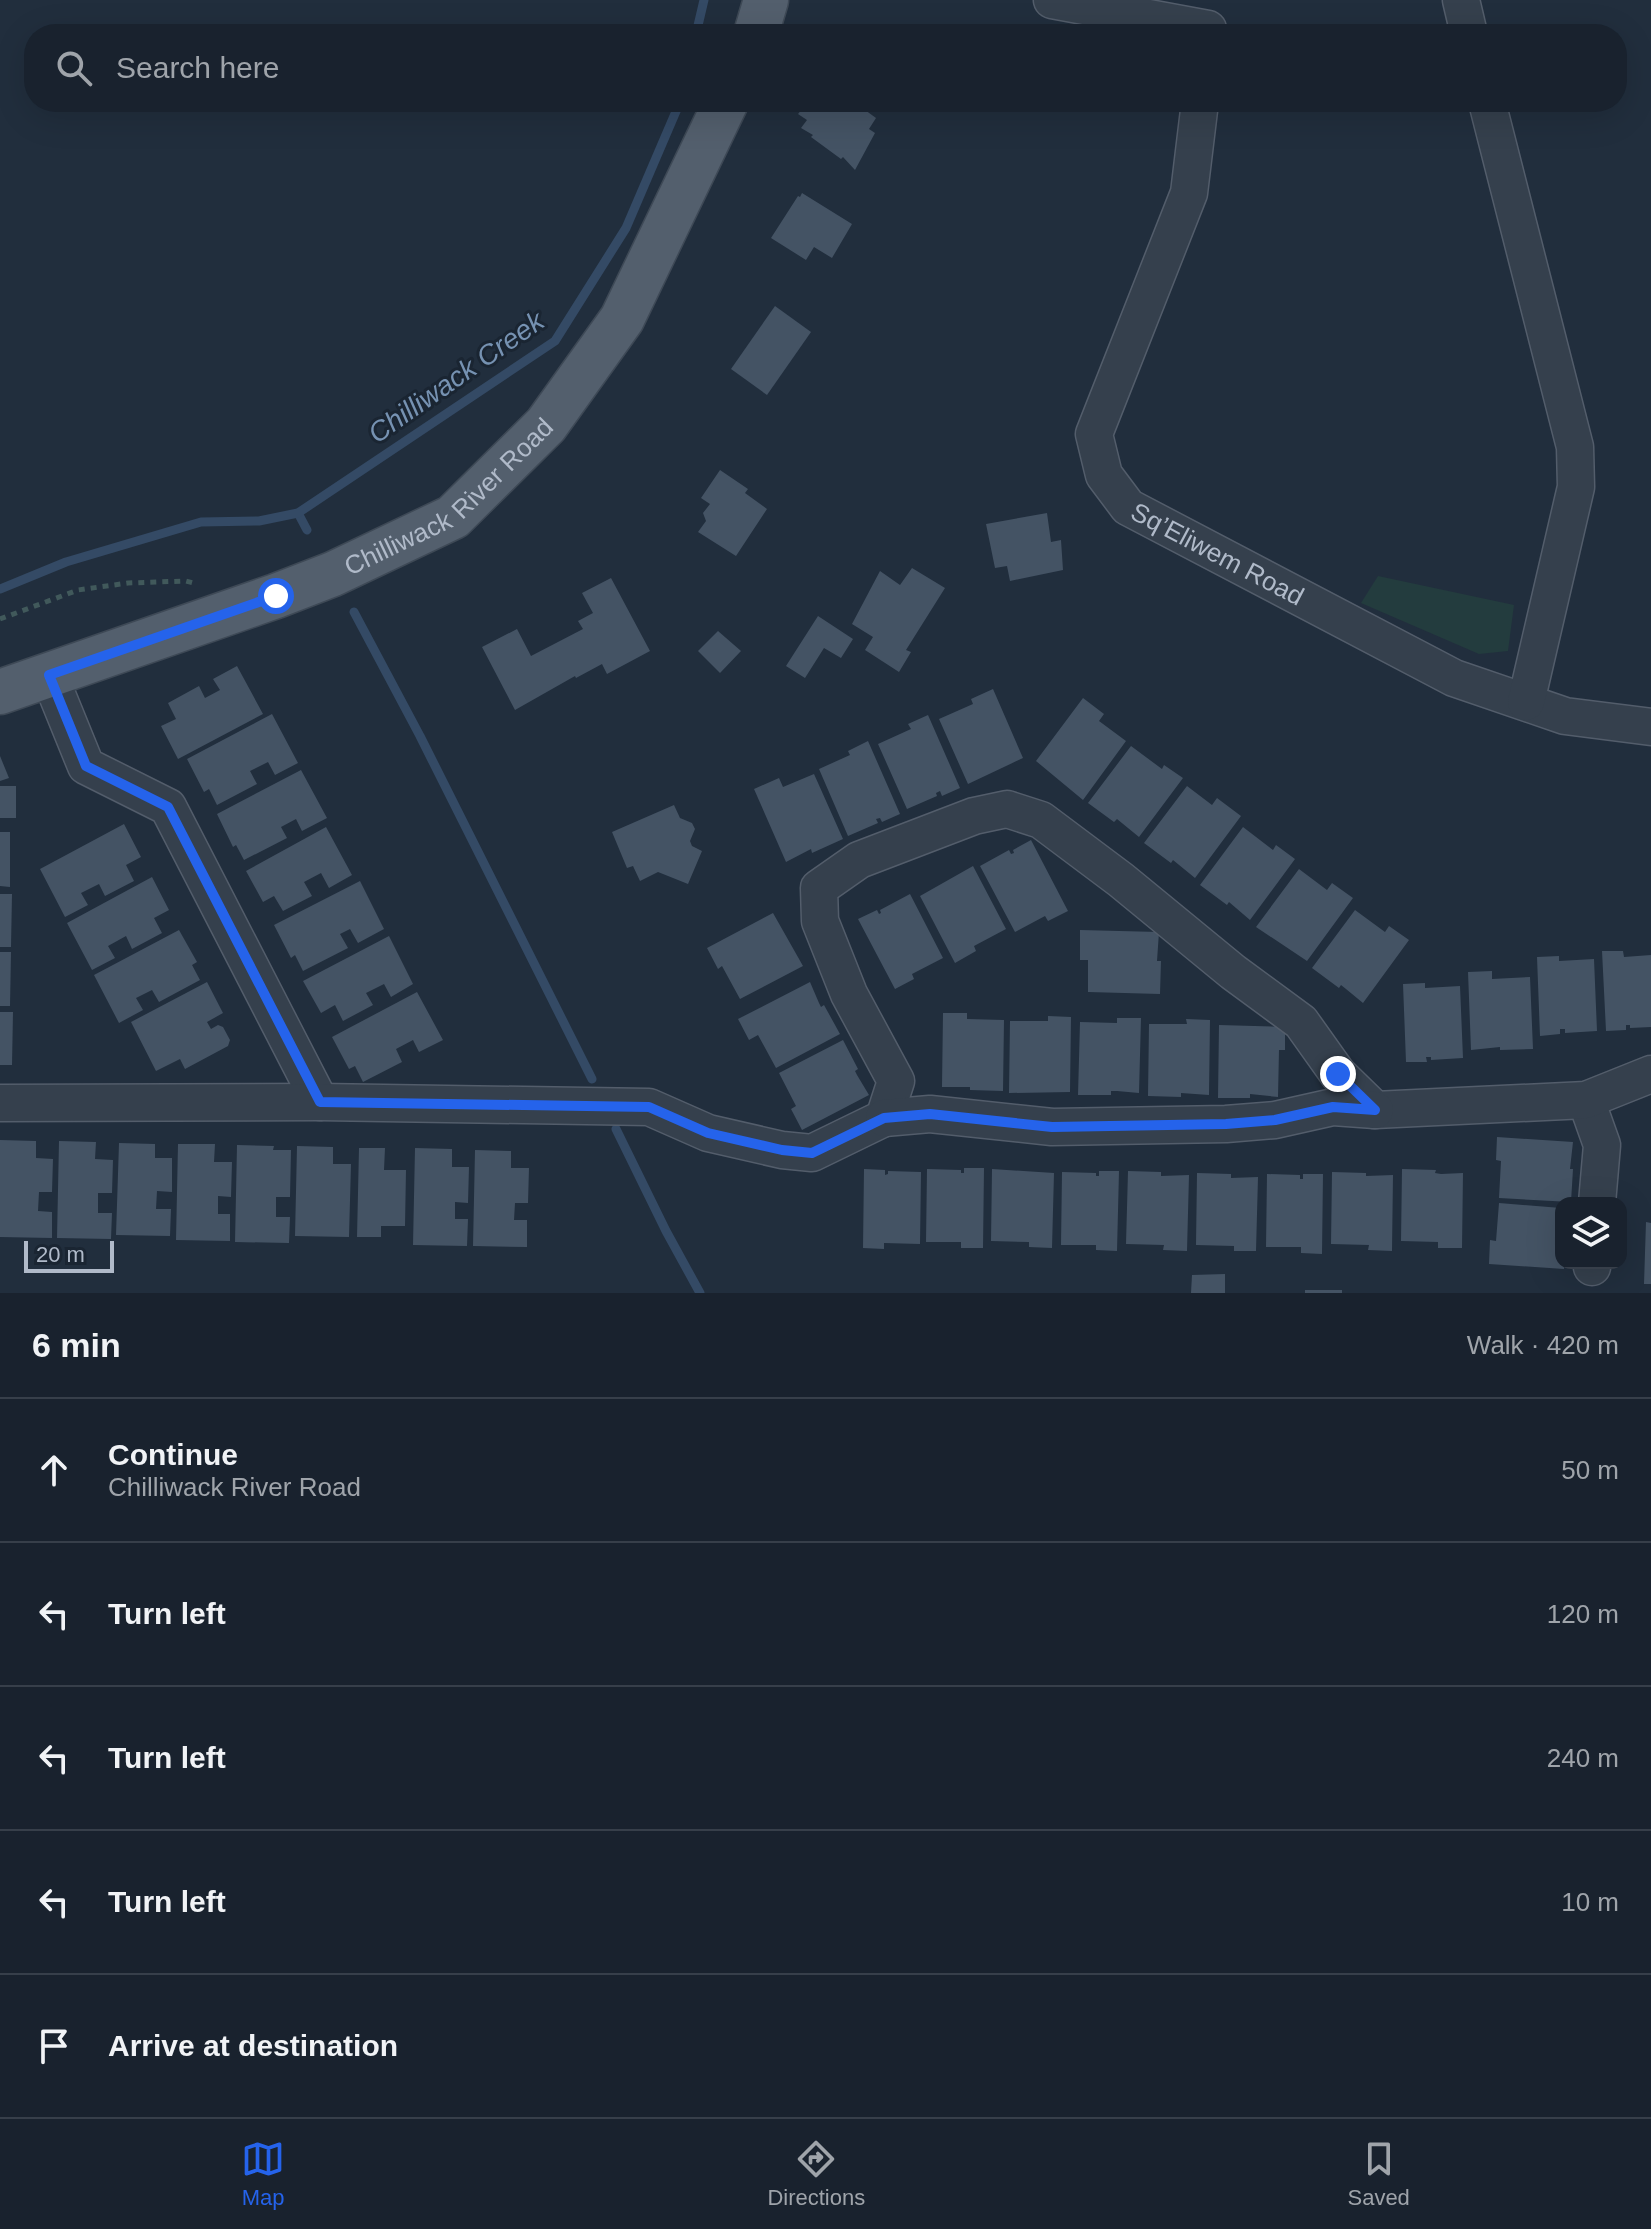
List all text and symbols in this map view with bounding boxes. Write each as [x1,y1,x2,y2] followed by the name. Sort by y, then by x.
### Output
[24,24,1627,112] search box
[52,46,96,90] icon: search
[116,51,279,84] text: Search here
[362,304,551,449] water label: Chilliwack Creek
[339,412,559,581] street label: Chilliwack River Road
[1126,496,1309,612] street label: Sq’Eliwem Road
[258,578,294,614] route start
[1320,1056,1356,1092] route end
[1555,1197,1627,1269] map controls
[1555,1197,1627,1269] button: layers
[24,1237,114,1273] scale bar
[36,1242,85,1267] text: 20 m
[32,1326,121,1364] text: 6 min
[1467,1330,1619,1360] text: Walk · 420 m
[108,1438,238,1471] text: Continue
[32,1448,76,1492] icon: ahead
[1561,1455,1619,1485] text: 50 m
[108,1472,361,1502] text: Chilliwack River Road
[32,1592,76,1636] icon: left
[108,1597,226,1630] text: Turn left
[1547,1599,1619,1629] text: 120 m
[32,1736,76,1780] icon: left
[108,1741,226,1774] text: Turn left
[1547,1743,1619,1773] text: 240 m
[32,1880,76,1924] icon: left
[108,1885,226,1918] text: Turn left
[1561,1887,1619,1917] text: 10 m
[32,2024,76,2068] icon: arrive
[108,2029,398,2062] text: Arrive at destination
[241,2137,285,2211] tab: Map
[767,2137,865,2211] tab: Directions
[1347,2137,1410,2211] tab: Saved

